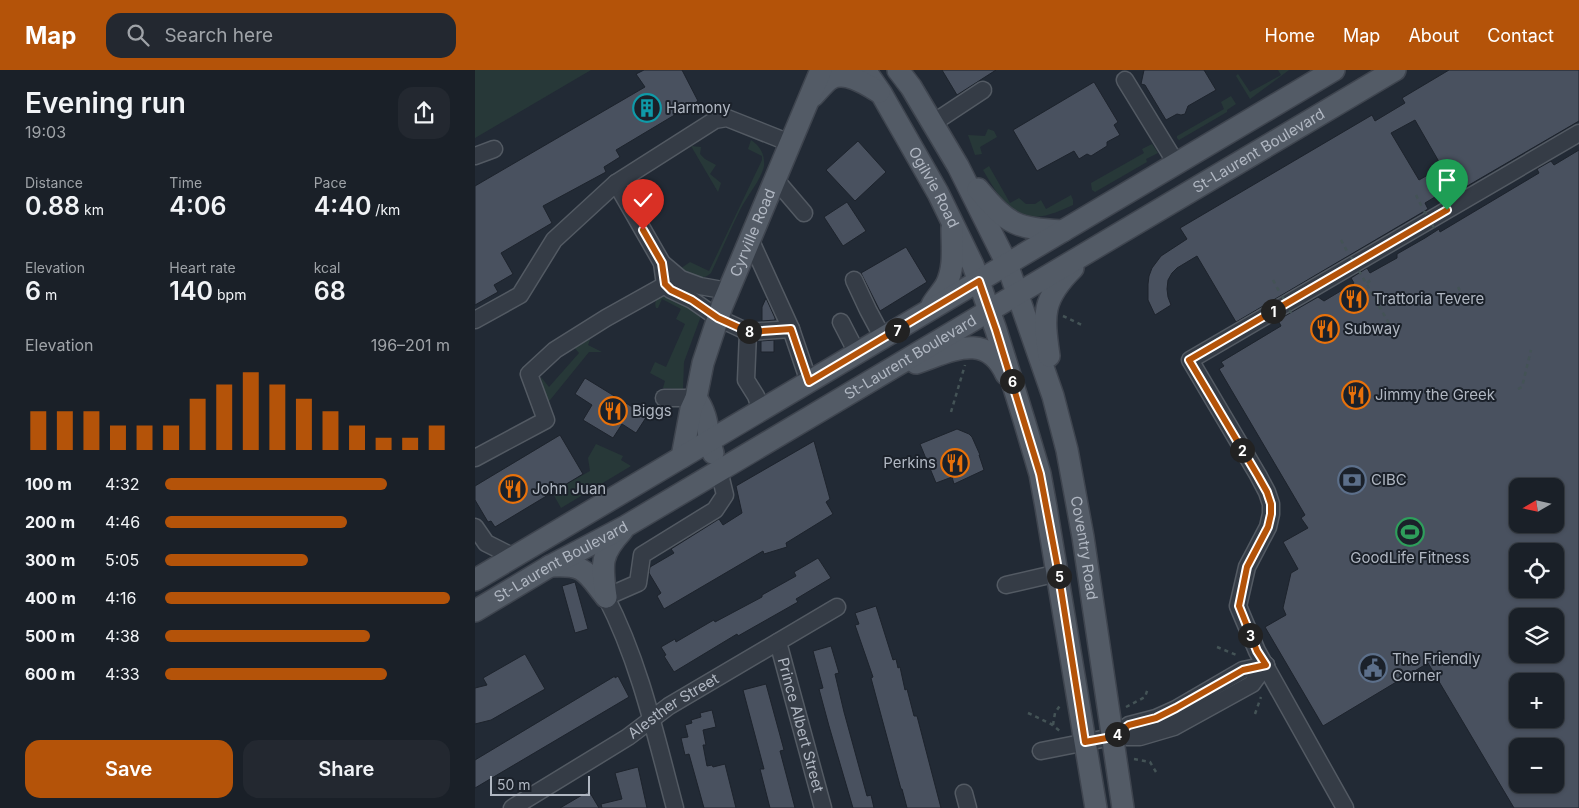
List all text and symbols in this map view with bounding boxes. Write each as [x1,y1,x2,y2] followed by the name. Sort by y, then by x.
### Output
[106,13,456,58] search box
[25,21,76,50] text: Map
[124,21,152,49] icon: search
[164,24,273,47] text: Search here
[1265,25,1315,46] text: Home
[1343,25,1380,46] text: Map
[1408,25,1459,46] text: About
[1487,25,1554,46] text: Contact
[25,86,186,120] text: Evening run
[398,87,450,139] button: share
[632,93,662,123] building icon: Harmony
[666,98,731,117] place label: Harmony
[1189,104,1328,197] street label: St-Laurent Boulevard
[25,122,66,142] text: 19:03
[905,143,963,231] street label: Ogilvie Road
[1426,159,1468,210] pin
[1433,166,1461,194] icon: arrive
[25,174,83,191] text: Distance
[169,174,202,191] text: Time
[314,174,347,191] text: Pace
[622,179,664,230] pin
[629,186,657,214] icon: check
[725,186,779,280] street label: Cyrville Road
[25,191,80,221] text: 0.88
[169,191,226,221] text: 4:06
[314,191,371,221] text: 4:40
[80,201,104,218] text: km
[371,201,400,218] text: /km
[25,259,85,276] text: Elevation
[169,259,236,276] text: Heart rate
[314,259,340,276] text: kcal
[25,276,41,306] text: 6
[169,276,213,306] text: 140
[314,276,346,306] text: 68
[1339,284,1369,314] restaurant icon: Trattoria Tevere
[41,286,57,303] text: m
[213,286,246,303] text: bpm
[1373,289,1484,308] place label: Trattoria Tevere
[1261,298,1285,324] pin: 1
[1270,303,1277,320] text: 1
[841,310,980,403] street label: St-Laurent Boulevard
[1310,314,1340,344] restaurant icon: Subway
[737,318,761,344] pin: 8
[885,318,909,342] pin: 7
[1344,319,1401,338] place label: Subway
[893,322,902,339] text: 7
[745,323,754,340] text: 8
[25,335,94,355] text: Elevation
[371,335,450,355] text: 196–201 m
[999,368,1025,394] pin: 6
[1008,373,1017,390] text: 6
[1341,380,1371,410] restaurant icon: Jimmy the Greek
[1375,385,1496,404] place label: Jimmy the Greek
[598,396,628,426] restaurant icon: Biggs
[632,401,672,420] place label: Biggs
[1229,438,1255,462] pin: 2
[1238,442,1247,459] text: 2
[940,448,970,478] restaurant icon: Perkins
[883,453,936,472] place label: Perkins
[1337,465,1367,495] bank icon: CIBC
[1371,470,1407,489] place label: CIBC
[25,474,72,494] text: 100 m
[105,474,140,494] text: 4:32
[498,474,528,504] restaurant icon: John Juan
[1509,478,1564,532] north arrow
[1509,478,1564,793] map controls
[532,479,606,498] place label: John Juan
[1067,494,1102,601] street label: Coventry Road
[25,512,75,532] text: 200 m
[105,512,140,532] text: 4:46
[490,517,631,606] street label: St-Laurent Boulevard
[1395,517,1425,547] sports icon: GoodLife Fitness
[1509,543,1564,598] button: locate
[1350,548,1470,567] place label: GoodLife Fitness
[25,550,75,570] text: 300 m
[105,550,139,570] text: 5:05
[1047,564,1071,588] pin: 5
[1055,568,1064,585] text: 5
[25,588,76,608] text: 400 m
[105,588,136,608] text: 4:16
[1509,608,1564,663] button: layers
[1237,622,1263,648] pin: 3
[25,626,75,646] text: 500 m
[105,626,140,646] text: 4:38
[1246,627,1255,644] text: 3
[1392,649,1481,685] place label: The Friendly Corner
[1358,653,1388,683] public building icon: The Friendly Corner
[774,655,828,794] street label: Prince Albert Street
[25,664,75,684] text: 600 m
[105,664,140,684] text: 4:33
[624,669,722,743] street label: Alesther Street
[1509,673,1564,728] button: +
[1105,722,1129,746] pin: 4
[1113,726,1122,743] text: 4
[1509,738,1564,793] button: −
[25,740,233,798] button: Save
[243,740,450,798] button: Share
[490,773,590,796] scale bar
[497,776,531,793] text: 50 m

